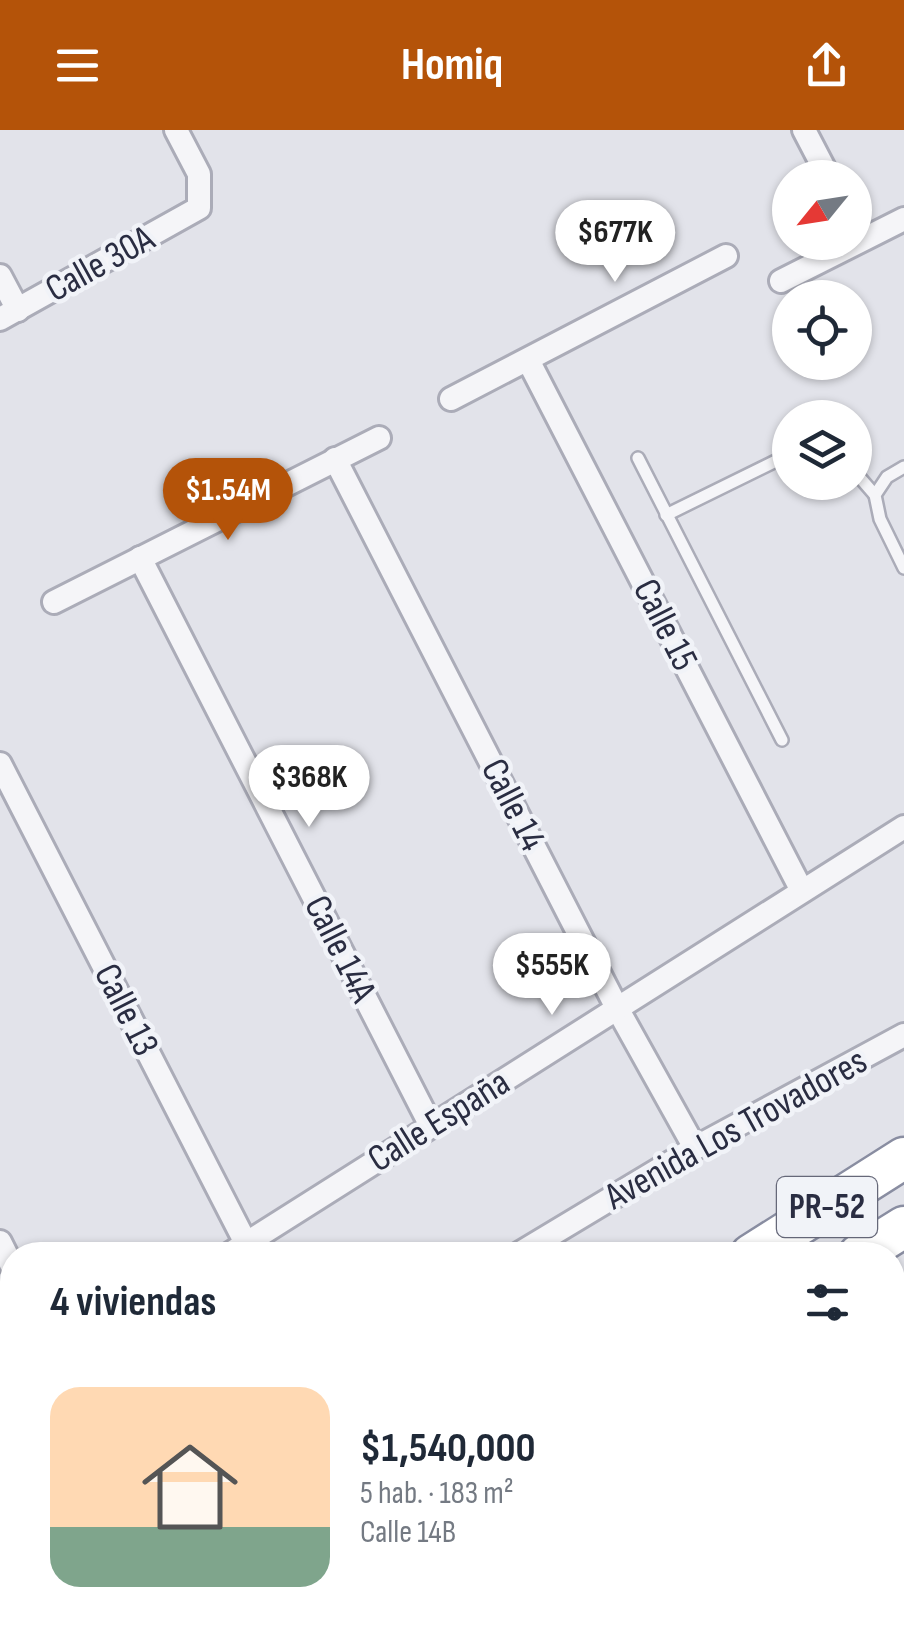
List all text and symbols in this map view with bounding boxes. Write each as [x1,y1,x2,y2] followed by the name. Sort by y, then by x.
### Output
[50,38,105,93] icon: menu
[401,38,503,93] text: Homiq
[799,38,854,93] icon: share
[772,160,872,260] north arrow
[772,160,872,500] map controls
[545,200,685,285] pin: $677K
[577,213,653,252] text: $677K
[38,216,163,312] street label: Calle 30A
[772,280,872,380] button: locate
[772,400,872,500] button: layers
[147,458,309,543] pin: $1.54M
[185,471,271,510] text: $1.54M
[623,572,707,678] street label: Calle 15
[239,745,379,830] pin: $368K
[471,752,555,859] street label: Calle 14
[271,758,347,797] text: $368K
[294,888,386,1010] street label: Calle 14A
[482,933,622,1018] pin: $555K
[515,946,589,985] text: $555K
[84,957,168,1063] street label: Calle 13
[596,1038,875,1220] street label: Avenida Los Trovadores
[360,1060,518,1182] street label: Calle España
[777,1177,877,1237] road number: PR-52
[800,1275,855,1330] icon: filters
[50,1277,217,1328] text: 4 viviendas
[360,1423,536,1474] text: $1,540,000
[130,1427,250,1547] icon: home
[360,1474,514,1513] text: 5 hab. · 183 m²
[360,1513,456,1552] text: Calle 14B

